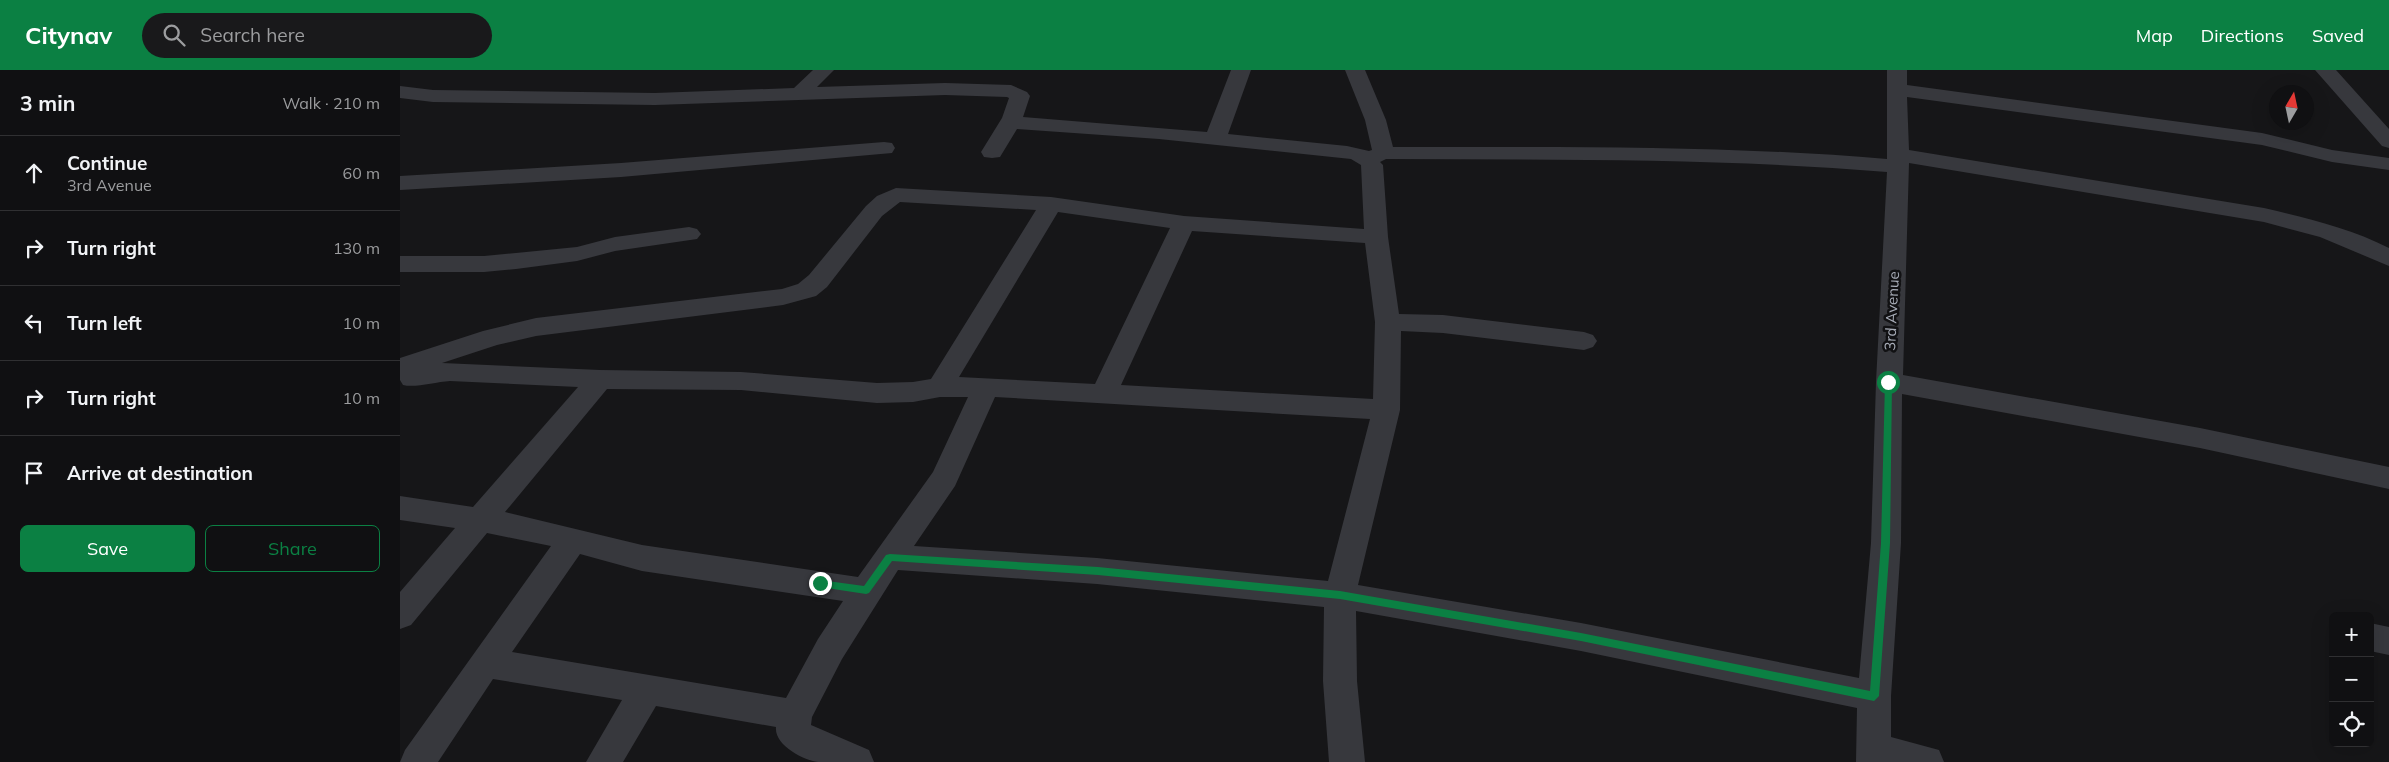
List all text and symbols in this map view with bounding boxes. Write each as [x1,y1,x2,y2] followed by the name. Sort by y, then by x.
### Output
[142,13,492,58] search box
[25,20,112,50] text: Citynav
[160,21,188,49] icon: search
[200,23,305,47] text: Search here
[2136,24,2173,47] text: Map
[2201,24,2284,47] text: Directions
[2312,24,2364,47] text: Saved
[2269,85,2314,130] north arrow
[20,90,75,116] text: 3 min
[282,93,380,113] text: Walk · 210 m
[67,151,147,175] text: Continue
[20,159,48,187] icon: ahead
[343,163,380,183] text: 60 m
[67,175,152,195] text: 3rd Avenue
[20,234,48,262] icon: right
[67,236,156,260] text: Turn right
[333,238,380,258] text: 130 m
[1880,271,1903,351] street label: 3rd Avenue
[20,309,48,337] icon: left
[67,311,142,335] text: Turn left
[343,313,380,333] text: 10 m
[1877,371,1900,394] route start
[20,384,48,412] icon: right
[67,386,156,410] text: Turn right
[343,388,380,408] text: 10 m
[20,459,48,487] icon: arrive
[67,461,253,485] text: Arrive at destination
[20,525,195,572] button: Save
[205,525,380,572] button: Share
[809,572,832,595] route end
[2329,612,2374,747] map controls
[2329,612,2374,657] button: +
[2329,657,2374,702] button: −
[2329,702,2374,747] button: locate

